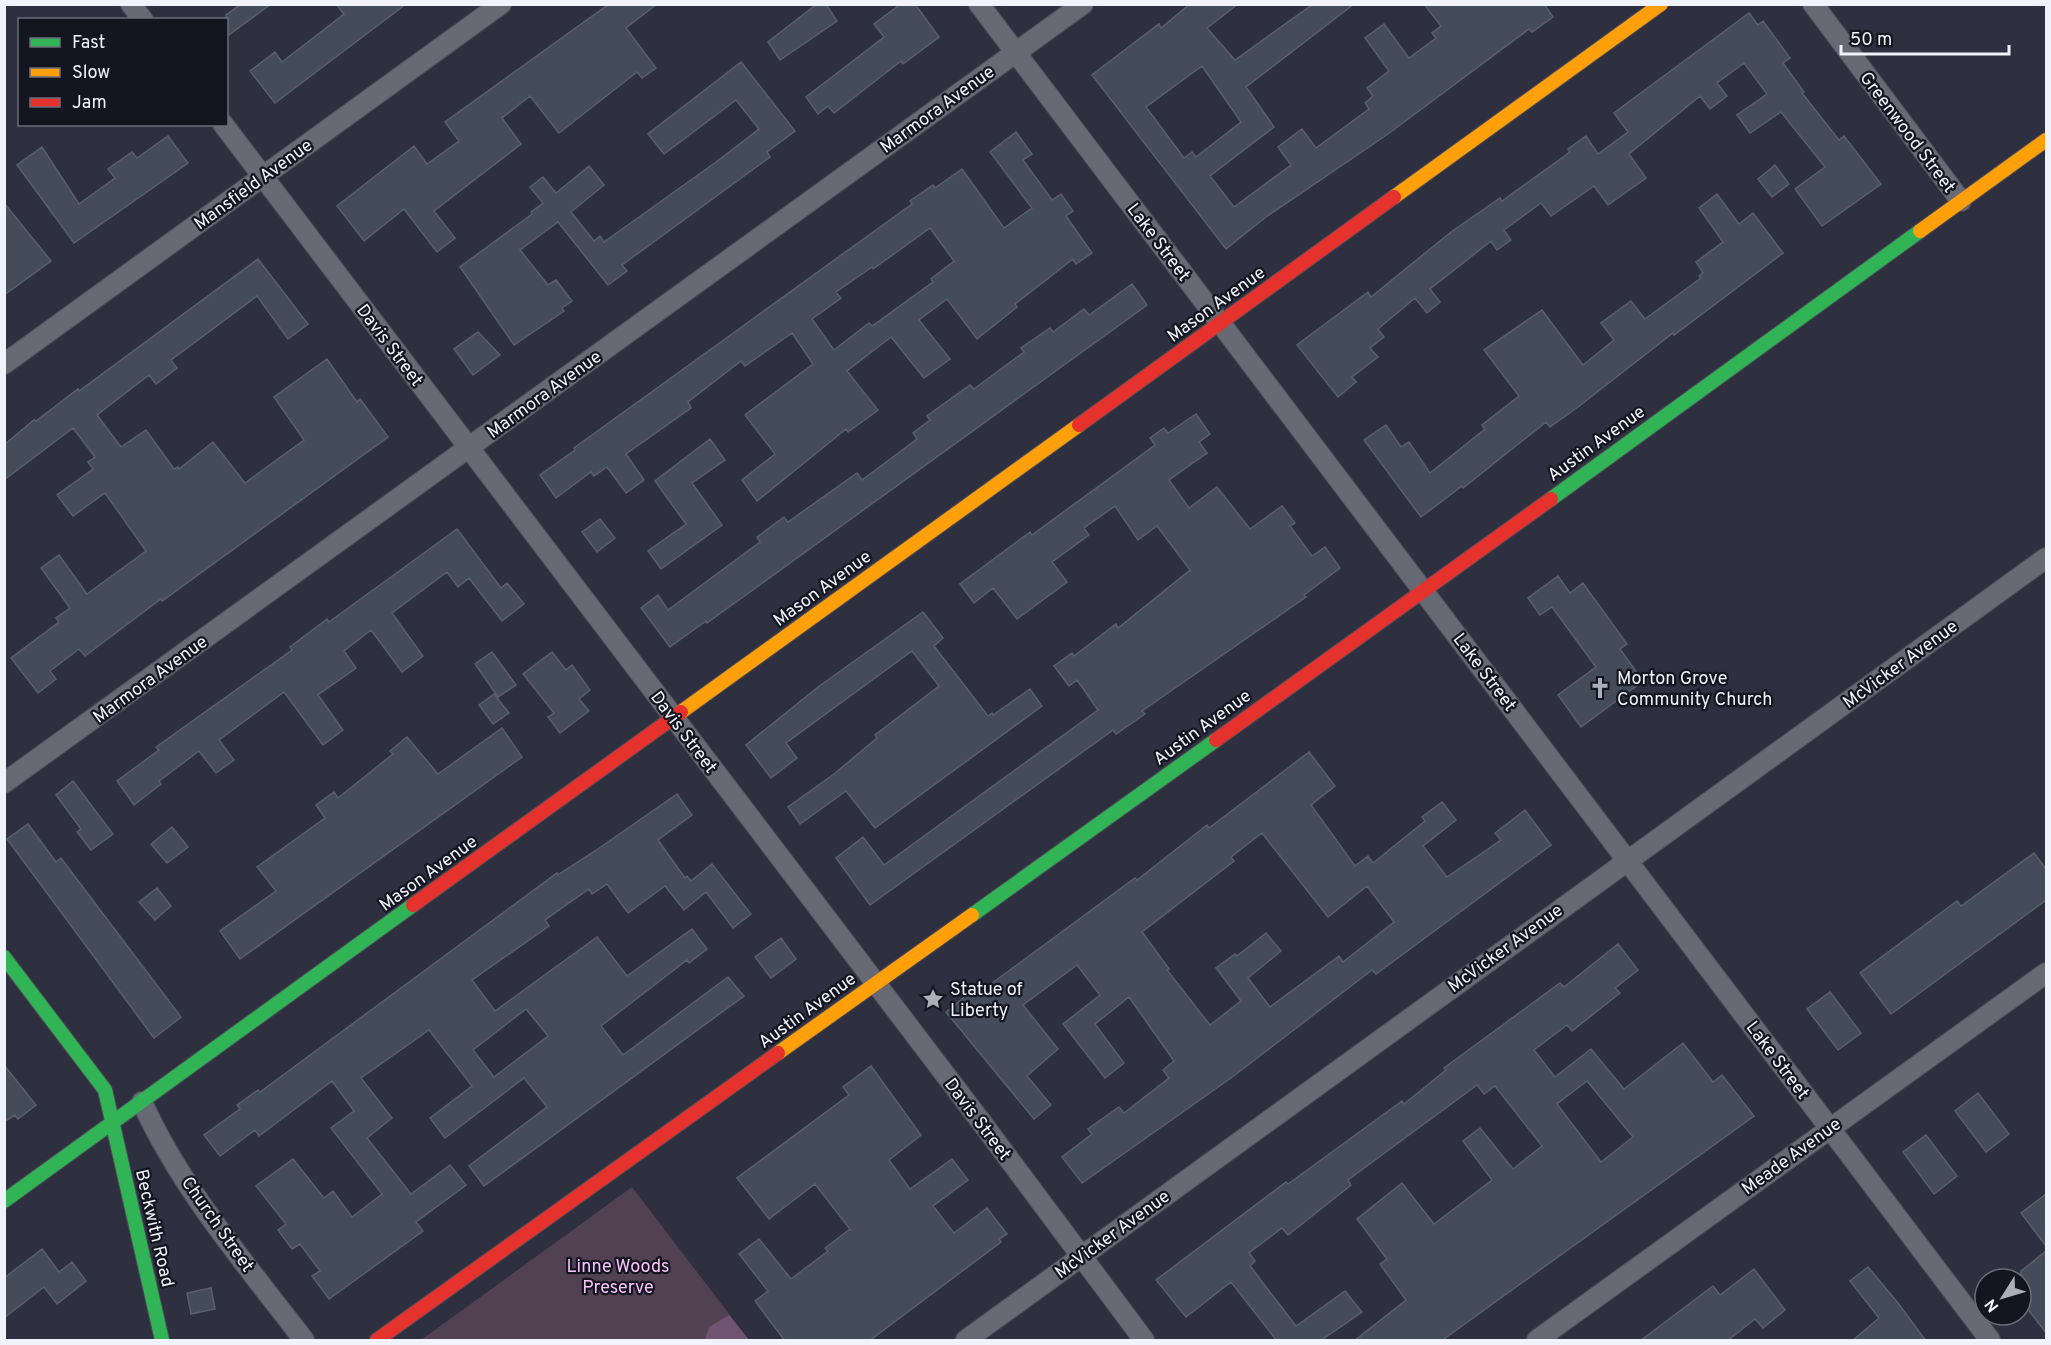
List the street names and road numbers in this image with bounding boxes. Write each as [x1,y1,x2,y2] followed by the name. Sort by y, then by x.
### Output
[876,61,1000,159] street label: Marmora Avenue
[1854,68,1960,198] street label: Greenwood Street
[190,135,318,236] street label: Mansfield Avenue
[1121,199,1195,287] street label: Lake Street
[1163,262,1270,348] street label: Mason Avenue
[350,300,427,392] street label: Davis Street
[483,346,607,444] street label: Marmora Avenue
[1543,401,1650,487] street label: Austin Avenue
[769,546,876,632] street label: Mason Avenue
[1839,616,1963,715] street label: McVicker Avenue
[1447,629,1521,717] street label: Lake Street
[89,631,213,729] street label: Marmora Avenue
[1149,685,1256,771] street label: Austin Avenue
[644,687,721,779] street label: Davis Street
[375,831,482,917] street label: Mason Avenue
[1444,900,1568,999] street label: McVicker Avenue
[754,968,861,1054] street label: Austin Avenue
[1740,1017,1814,1105] street label: Lake Street
[938,1074,1015,1166] street label: Davis Street
[1738,1113,1846,1201] street label: Meade Avenue
[129,1167,178,1289] street label: Beckwith Road
[175,1173,258,1277] street label: Church Street
[1051,1186,1175,1285] street label: McVicker Avenue

